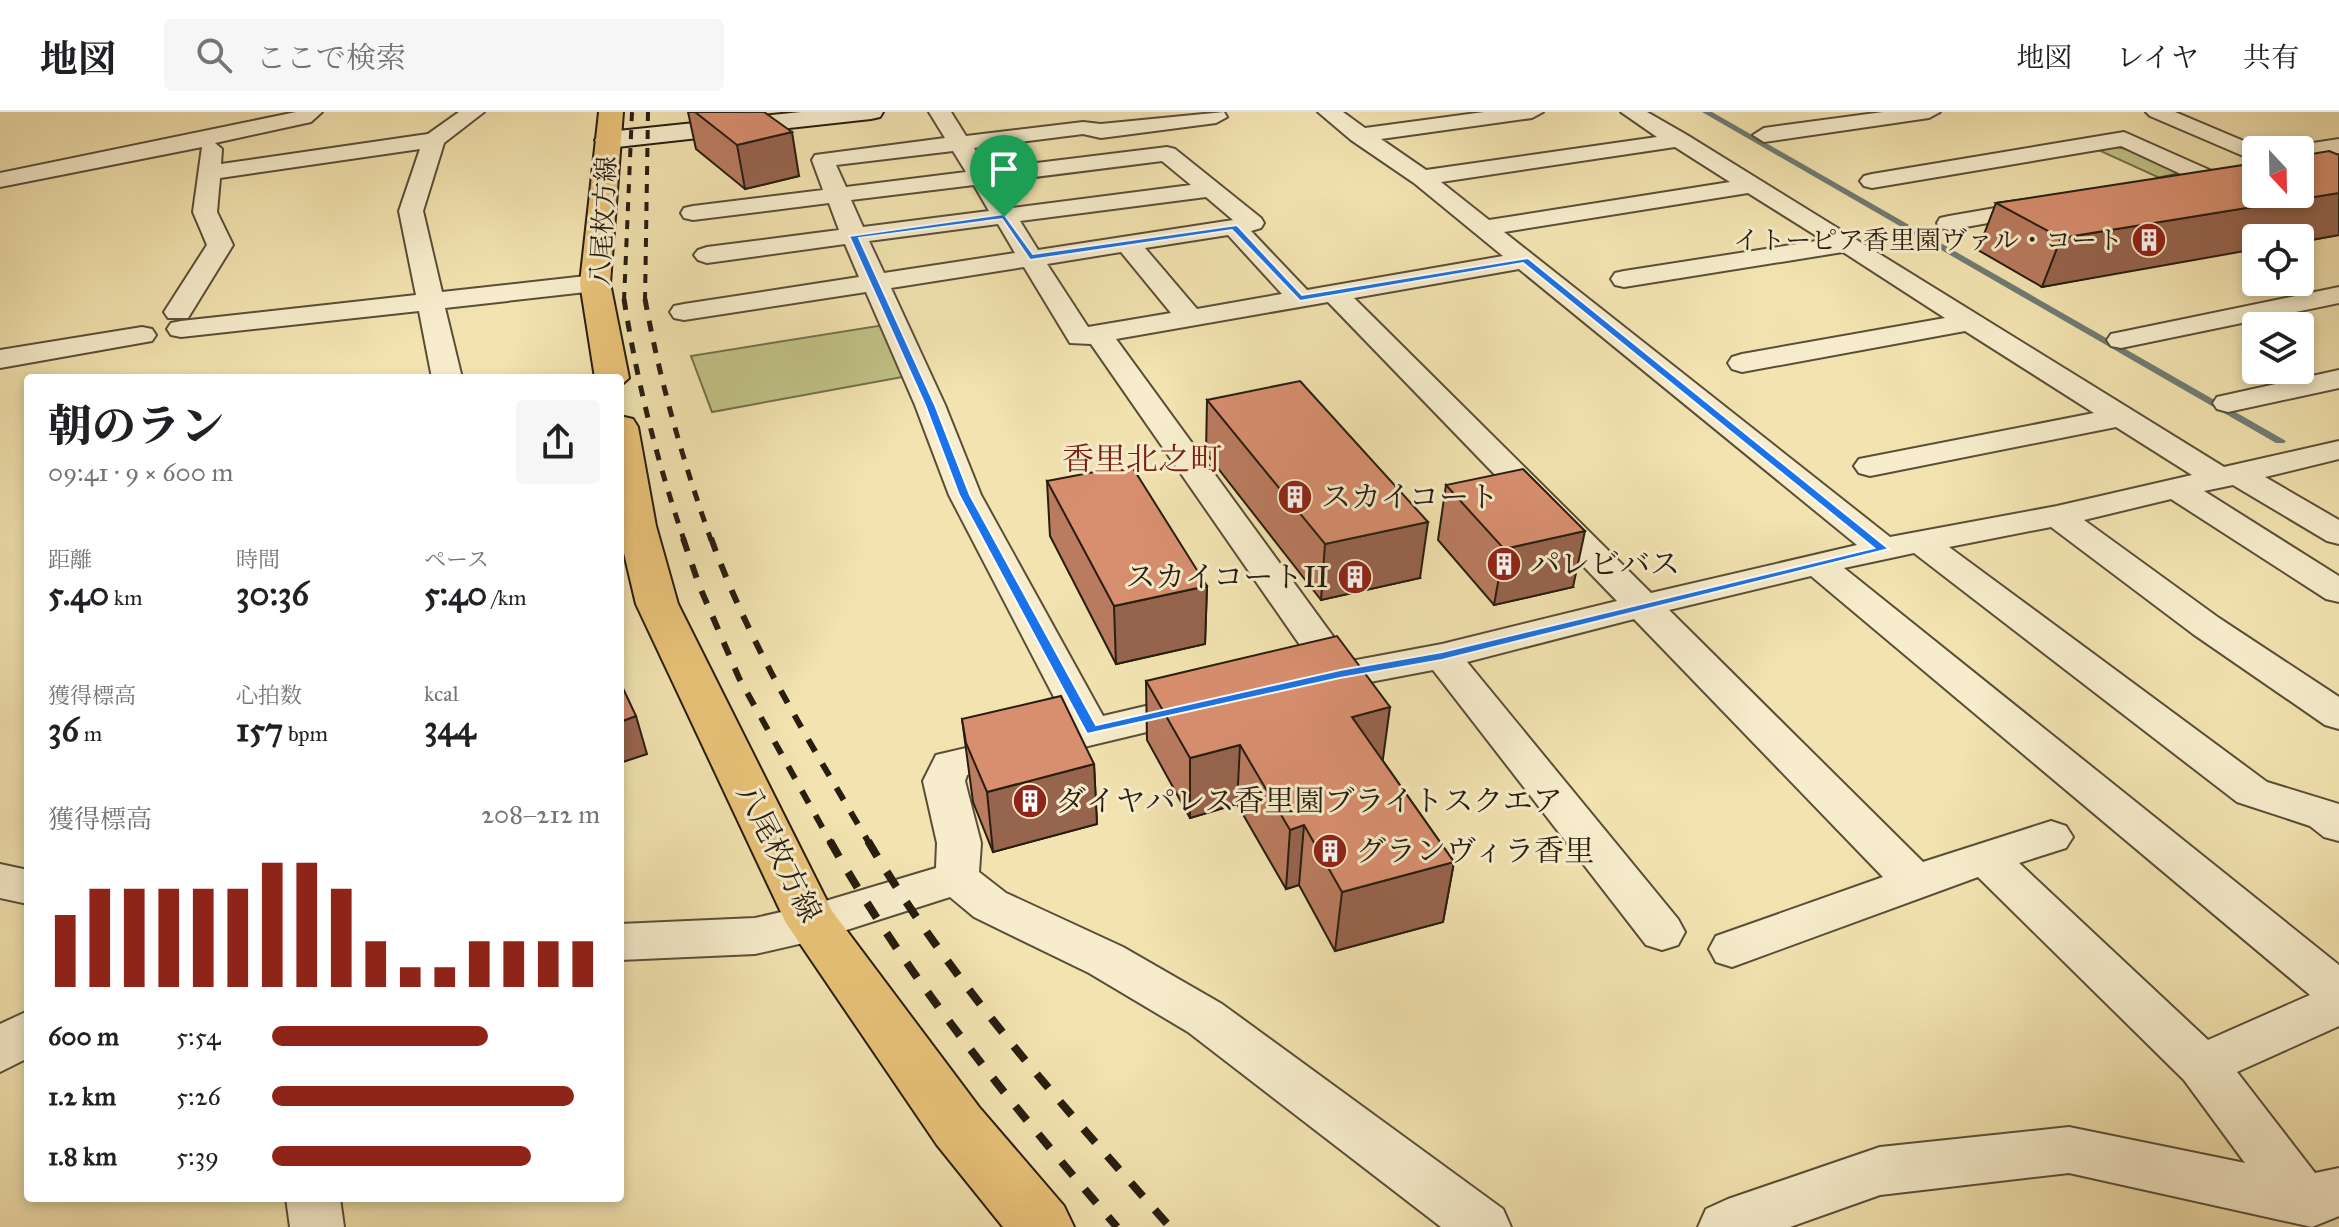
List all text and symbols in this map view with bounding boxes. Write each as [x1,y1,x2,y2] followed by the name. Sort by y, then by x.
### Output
[164,19,724,91] search box
[192,33,236,77] icon: search
[40,36,116,82] text: 地図
[256,40,406,76] text: ここで検索
[2016,40,2072,75] text: 地図
[2116,40,2199,75] text: レイヤ
[2243,40,2299,75] text: 共有
[970,135,1038,217] pin
[2242,136,2314,208] north arrow
[2242,136,2314,384] map controls
[982,147,1026,191] icon: arrive
[584,155,622,287] street label: 八尾枚方線
[2130,221,2168,259] building icon: イトーピア香里園ヴァル・コート
[1733,224,2123,256] place label: イトーピア香里園ヴァル・コート
[2242,224,2314,296] button: locate
[2242,312,2314,384] button: layers
[48,399,224,453] text: 朝のラン
[516,400,600,484] button: share
[1062,440,1222,479] district label: 香里北之町
[48,456,233,488] text: 09:41 · 9 × 600 m
[1276,478,1314,516] building icon: スカイコート
[1321,479,1499,515] place label: スカイコート
[1485,545,1523,583] building icon: パレビバス
[48,546,92,573] text: 距離
[236,546,280,573] text: 時間
[424,546,489,573] text: ペース
[1530,546,1680,582] place label: パレビバス
[1336,558,1374,596] building icon: スカイコートII
[1125,559,1329,595] place label: スカイコートII
[48,573,109,614] text: 5.40
[236,573,309,614] text: 30:36
[424,573,487,614] text: 5:40
[109,584,143,611] text: km
[487,584,526,611] text: /km
[424,680,459,707] text: kcal
[48,682,136,709] text: 獲得標高
[236,682,302,709] text: 心拍数
[424,707,475,748] text: 344
[48,709,79,750] text: 36
[236,709,283,750] text: 157
[79,720,102,747] text: m
[283,720,328,747] text: bpm
[729,778,829,928] street label: 八尾枚方線
[1011,782,1049,820] building icon: ダイヤパレス香里園ブライトスクエア
[1056,783,1563,819] place label: ダイヤパレス香里園ブライトスクエア
[481,798,600,830] text: 208–212 m
[48,803,152,835] text: 獲得標高
[1311,832,1349,870] building icon: グランヴィラ香里
[1356,833,1594,869] place label: グランヴィラ香里
[48,1020,119,1052] text: 600 m
[176,1020,221,1052] text: 5:54
[48,1080,116,1112] text: 1.2 km
[176,1080,221,1112] text: 5:26
[48,1140,117,1172] text: 1.8 km
[176,1140,219,1172] text: 5:39

